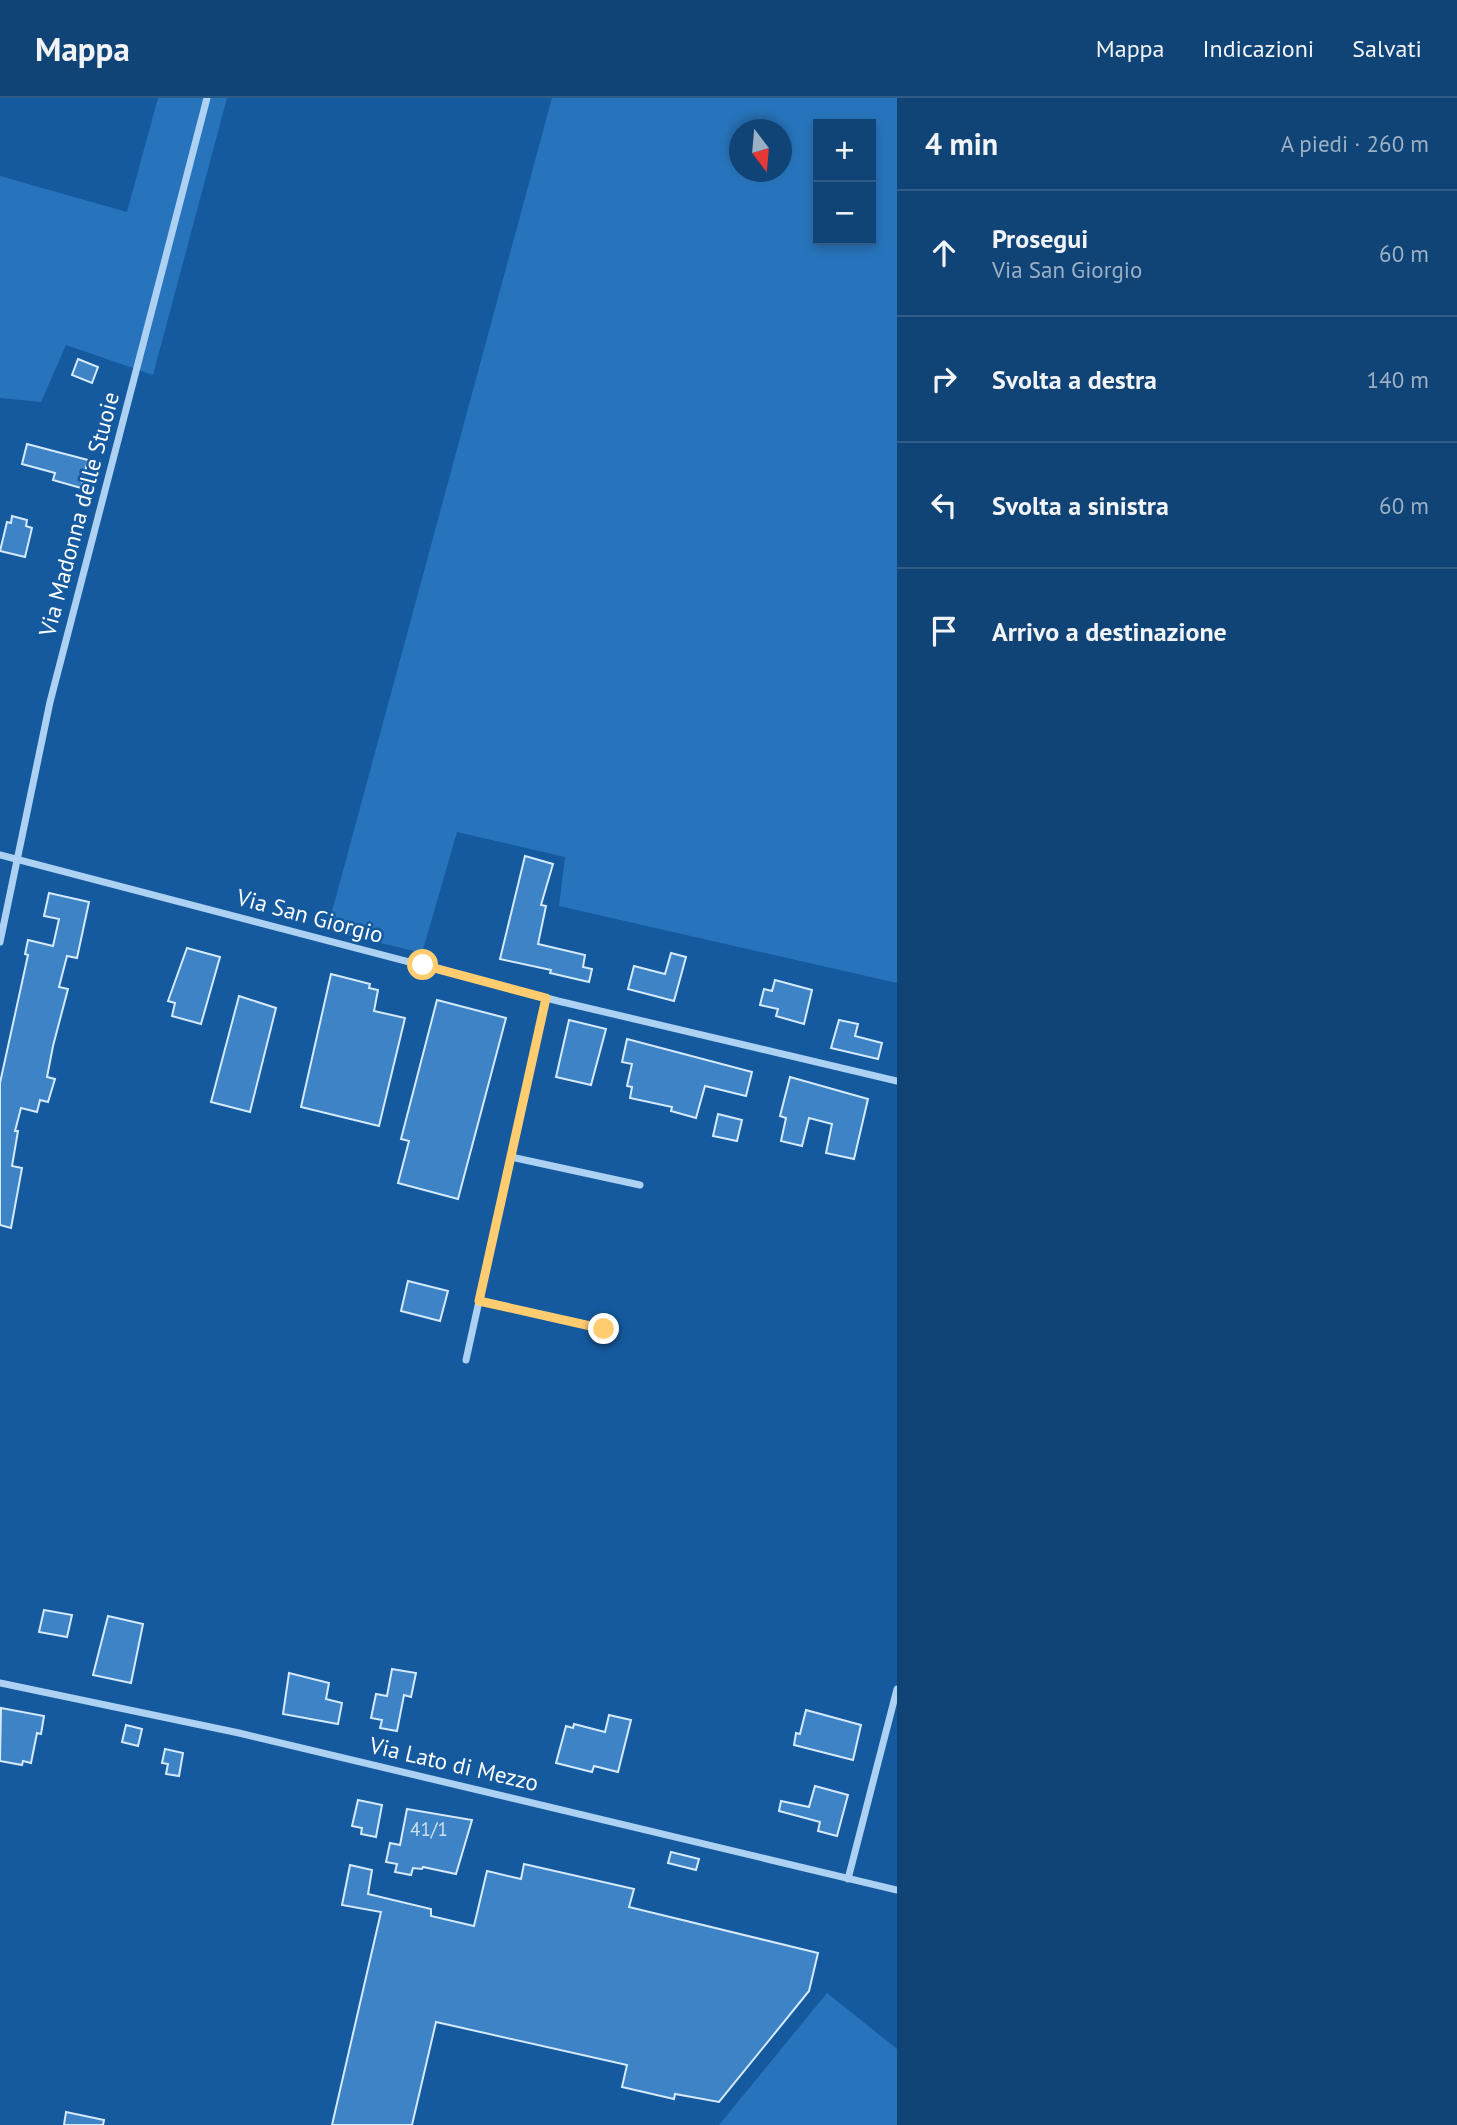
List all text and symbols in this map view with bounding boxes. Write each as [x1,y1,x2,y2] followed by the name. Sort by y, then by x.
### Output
[35,27,130,70] text: Mappa
[1096,33,1165,64] text: Mappa
[1203,33,1314,64] text: Indicazioni
[1352,33,1422,64] text: Salvati
[729,119,792,182] north arrow
[813,119,876,245] map controls
[813,119,876,182] button: +
[925,124,998,163] text: 4 min
[1281,129,1429,158] text: A piedi · 260 m
[813,182,876,245] button: −
[992,222,1088,255] text: Prosegui
[925,234,963,272] icon: ahead
[1379,239,1429,268] text: 60 m
[992,255,1142,284] text: Via San Giorgio
[925,360,963,398] icon: right
[992,363,1157,396] text: Svolta a destra
[1367,365,1429,394] text: 140 m
[32,389,125,640] street label: Via Madonna delle Stuoie
[925,486,963,524] icon: left
[992,489,1169,522] text: Svolta a sinistra
[1379,491,1429,520] text: 60 m
[925,612,963,650] icon: arrive
[992,615,1227,648] text: Arrivo a destinazione
[233,882,387,949] street label: Via San Giorgio
[407,949,438,980] route start
[588,1313,619,1344] route end
[366,1730,541,1797] street label: Via Lato di Mezzo
[410,1817,448,1841] house number: 41/1

